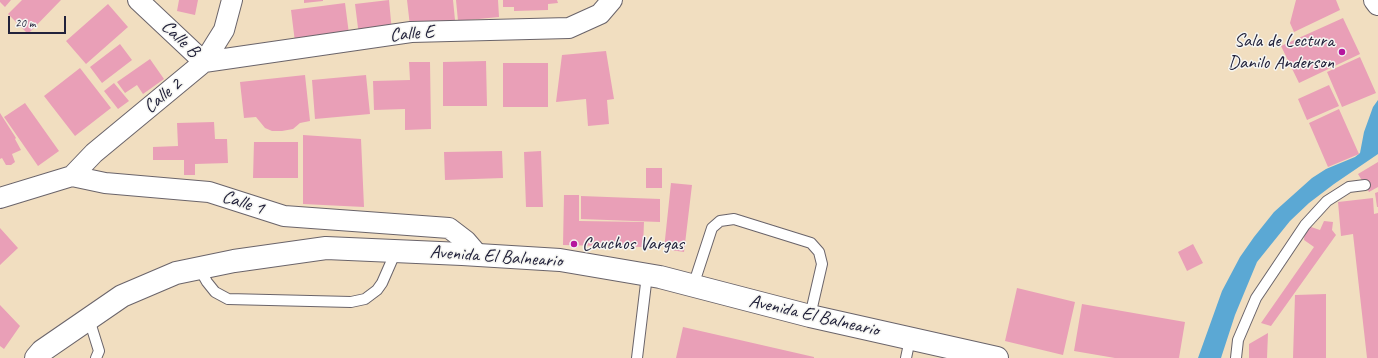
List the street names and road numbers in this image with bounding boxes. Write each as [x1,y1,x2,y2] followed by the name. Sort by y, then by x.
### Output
[156,15,204,63] street label: Calle B
[389,21,435,47] street label: Calle E
[139,73,187,119] street label: Calle 2
[219,186,267,220] street label: Calle 1
[429,241,563,273] street label: Avenida El Balneario
[747,290,881,342] street label: Avenida El Balneario

